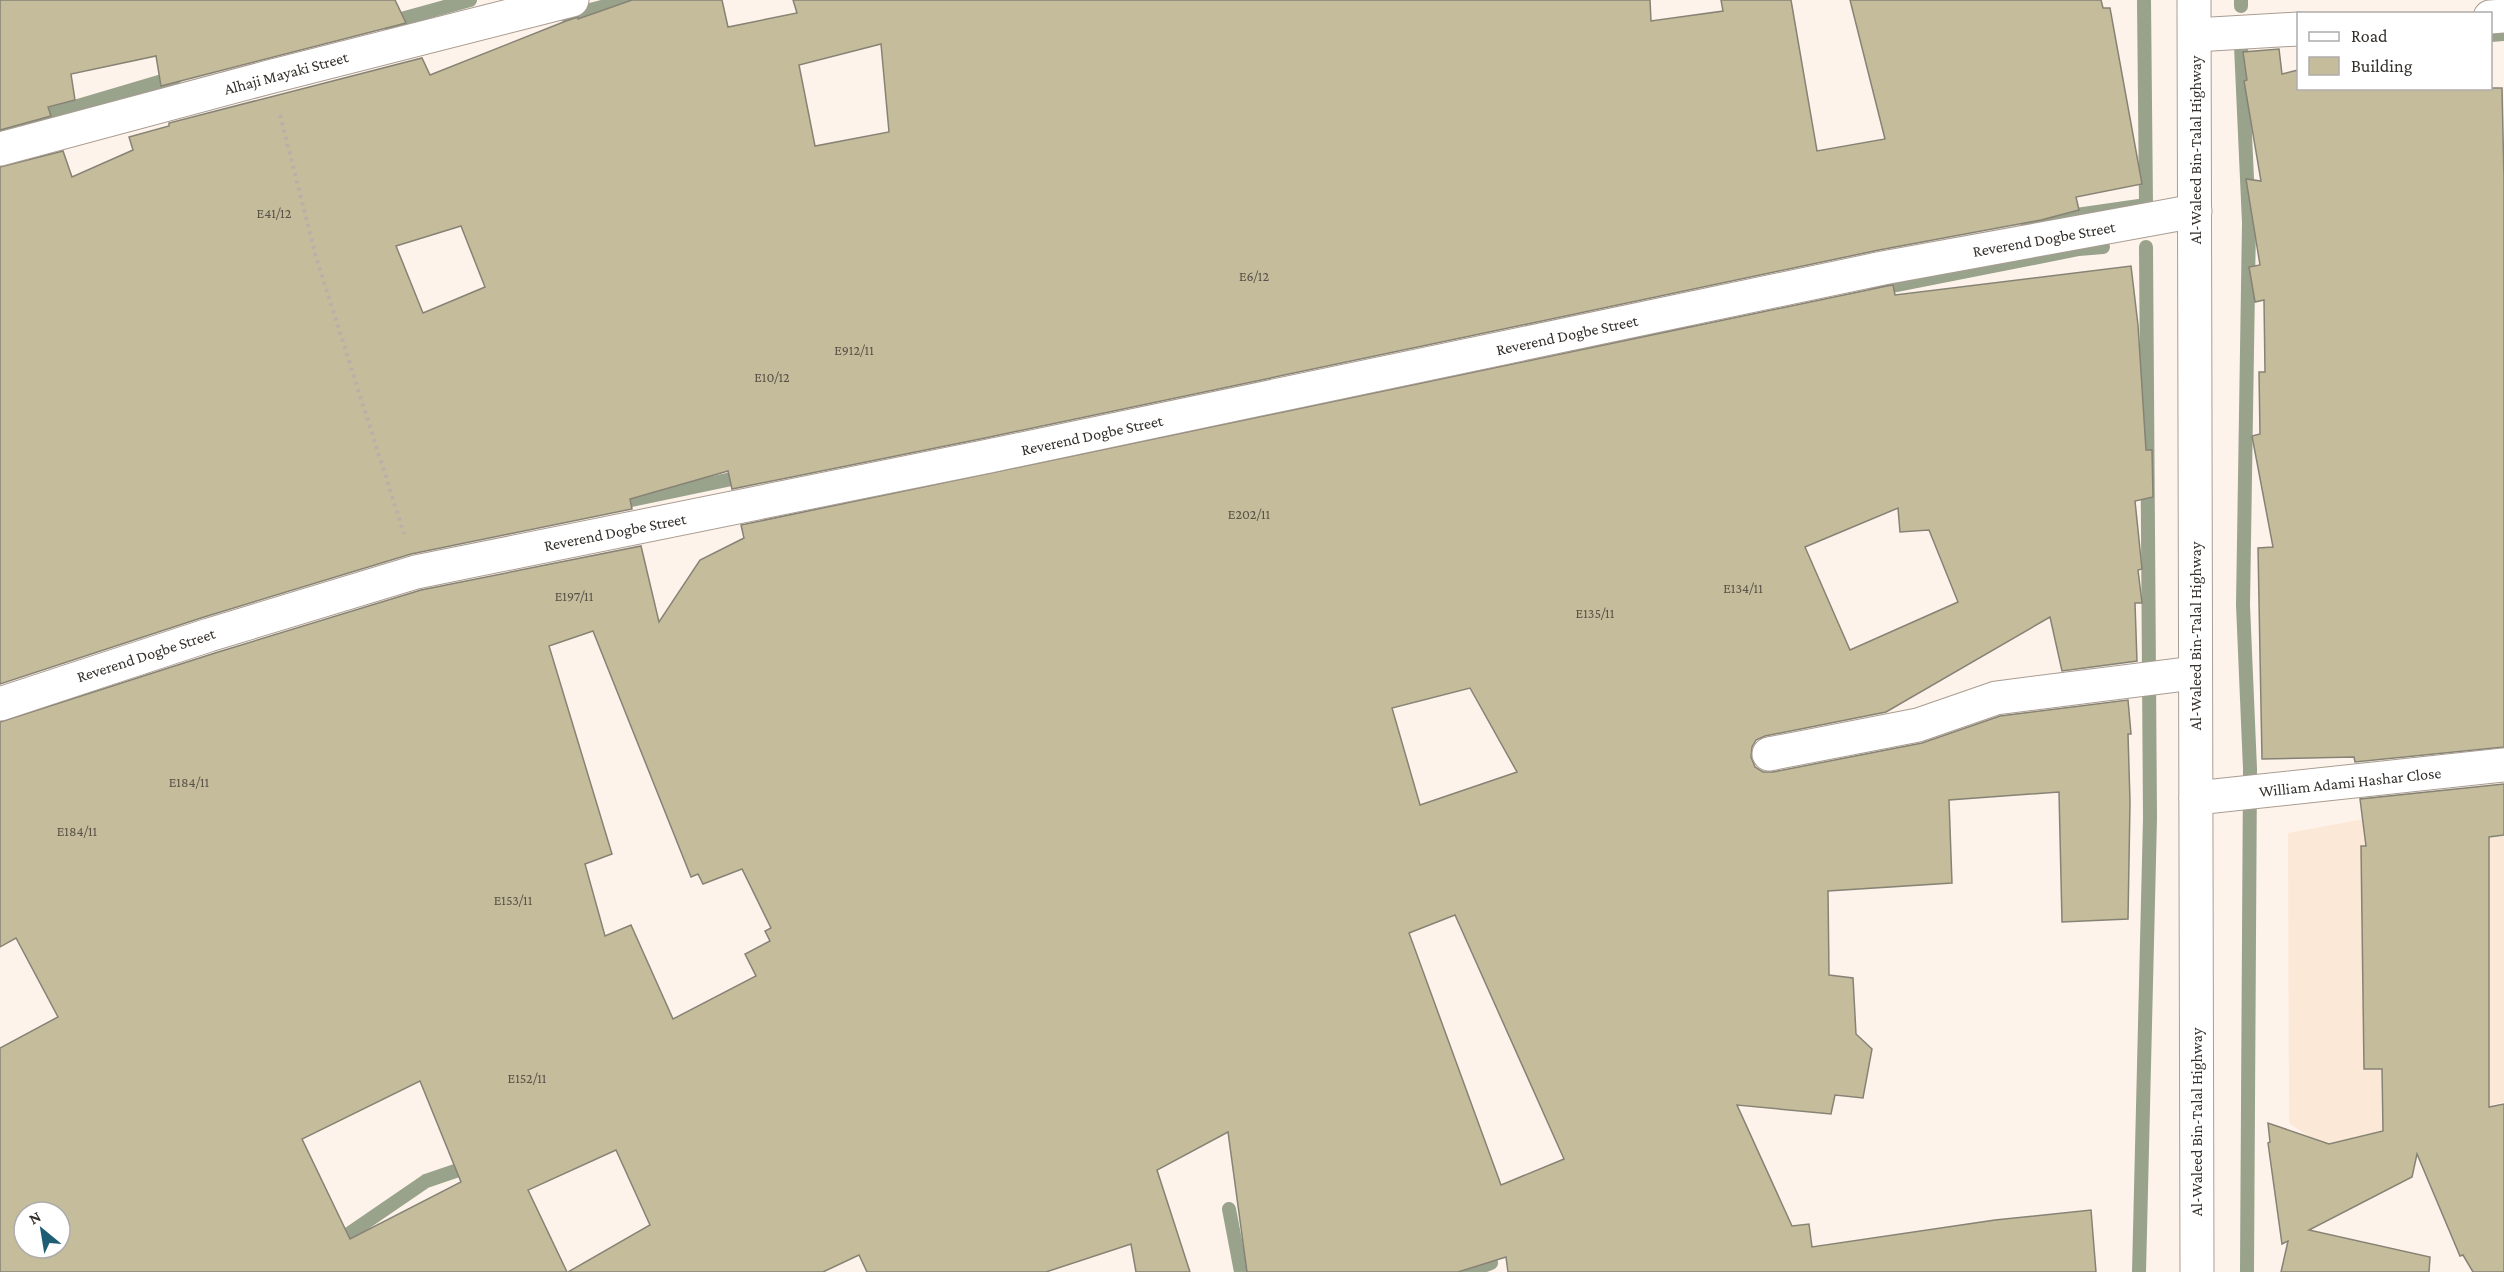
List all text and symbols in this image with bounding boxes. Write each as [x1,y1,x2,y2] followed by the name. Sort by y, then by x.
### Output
[2297,12,2492,90] legend
[2351,26,2388,46] text: Road
[222,48,351,99] street label: Alhaji Mayaki Street
[2187,55,2205,244] street label: Al-Waleed Bin-Talal Highway
[2351,56,2413,76] text: Building
[257,205,292,221] house number: E41/12
[1971,218,2117,261] street label: Reverend Dogbe Street
[1239,268,1269,284] house number: E6/12
[1495,312,1640,359] street label: Reverend Dogbe Street
[834,342,874,358] house number: E912/11
[754,369,790,385] house number: E10/12
[1020,412,1165,459] street label: Reverend Dogbe Street
[1228,506,1271,522] house number: E202/11
[543,510,688,555] street label: Reverend Dogbe Street
[2187,541,2205,730] street label: Al-Waleed Bin-Talal Highway
[1723,580,1763,596] house number: E134/11
[555,588,594,604] house number: E197/11
[1576,605,1615,621] house number: E135/11
[75,624,218,686] street label: Reverend Dogbe Street
[2258,764,2442,800] street label: William Adami Hashar Close
[169,774,210,790] house number: E184/11
[57,823,98,839] house number: E184/11
[494,892,533,908] house number: E153/11
[2188,1027,2206,1216] street label: Al-Waleed Bin-Talal Highway
[508,1070,547,1086] house number: E152/11
[12,1200,72,1260] north arrow
[26,1207,44,1228] text: N

